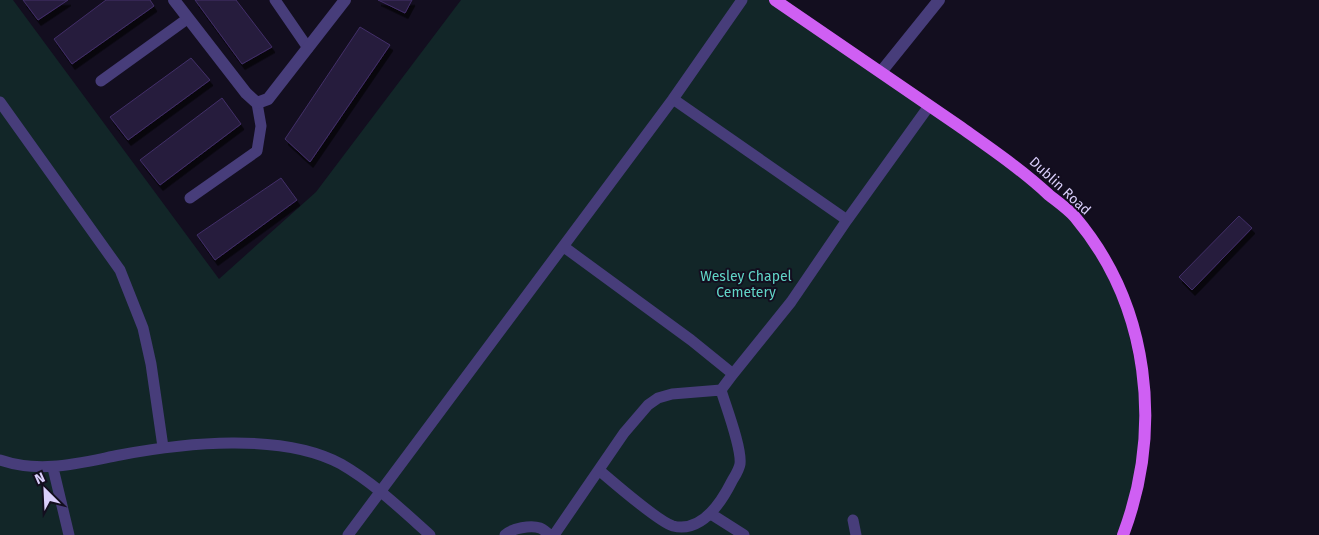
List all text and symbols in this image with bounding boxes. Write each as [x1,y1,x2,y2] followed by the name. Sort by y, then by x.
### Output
[1026,153,1094,219] street label: Dublin Road
[700,268,792,301] park label: Wesley Chapel Cemetery
[20,465,70,515] north arrow
[32,469,48,488] text: N

